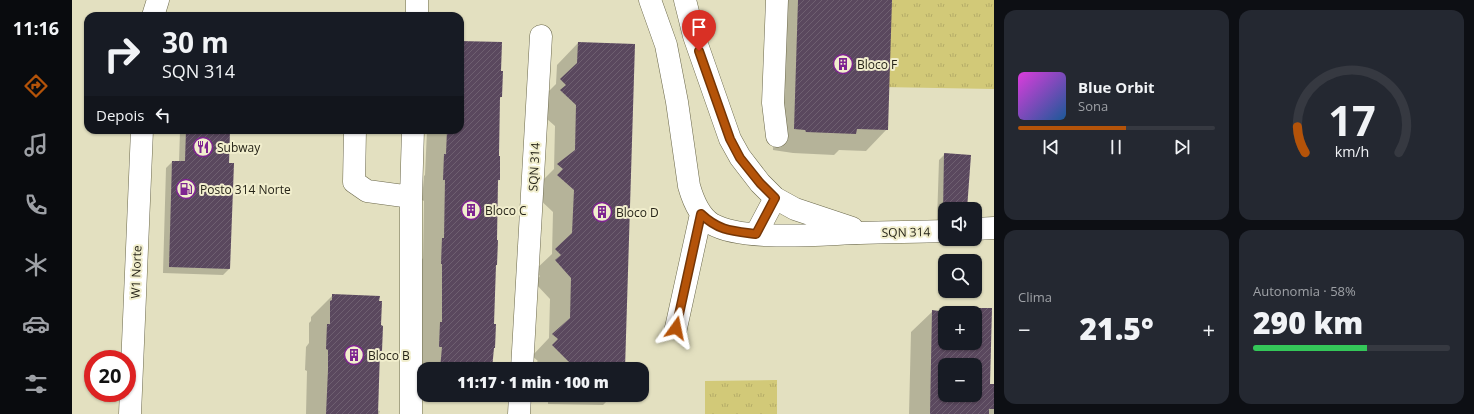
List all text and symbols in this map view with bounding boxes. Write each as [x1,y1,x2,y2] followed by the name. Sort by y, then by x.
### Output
[682,10,716,51] pin
[13,16,59,40] text: 11:16
[688,16,710,38] icon: arrive
[162,23,229,61] text: 30 m
[96,28,148,80] icon: right
[832,53,854,75] building icon: Bloco F
[857,56,897,73] place label: Bloco F
[162,59,235,83] text: SQN 314
[22,72,50,100] icon: directions
[1078,77,1155,97] text: Blue Orbit
[1328,92,1375,148] text: 17
[1078,97,1108,115] text: Sona
[152,104,174,126] icon: left
[96,105,144,125] text: Depois
[22,131,50,159] icon: music
[192,136,214,158] restaurant icon: Subway
[1040,136,1062,158] icon: previous
[1105,136,1127,158] icon: pause
[1171,136,1193,158] icon: next
[217,139,261,156] place label: Subway
[1334,141,1369,160] text: km/h
[524,142,544,192] street label: SQN 314
[175,178,197,200] fuel station icon: Posto 314 Norte
[200,181,291,198] place label: Posto 314 Norte
[22,191,50,219] icon: phone
[460,199,482,221] building icon: Bloco C
[591,201,613,223] building icon: Bloco D
[485,202,527,219] place label: Bloco C
[938,202,982,402] map controls
[938,202,982,246] button: sound
[616,204,659,221] place label: Bloco D
[882,223,931,241] street label: SQN 314
[127,245,145,299] street label: W1 Norte
[22,251,50,279] icon: climate
[938,254,982,298] button: search
[1253,282,1356,300] text: Autonomia · 58%
[1018,288,1052,306] text: Clima
[1253,302,1363,343] text: 290 km
[938,306,982,350] button: +
[655,307,697,349] position arrow
[1079,308,1154,349] text: 21.5°
[22,310,50,338] icon: car
[1018,314,1031,344] text: −
[1202,314,1215,344] text: +
[343,344,365,366] building icon: Bloco B
[368,347,410,364] place label: Bloco B
[84,350,136,402] speed limit sign: 20
[938,358,982,402] button: −
[22,370,50,398] icon: filters
[457,372,609,392] text: 11:17 · 1 min · 100 m

